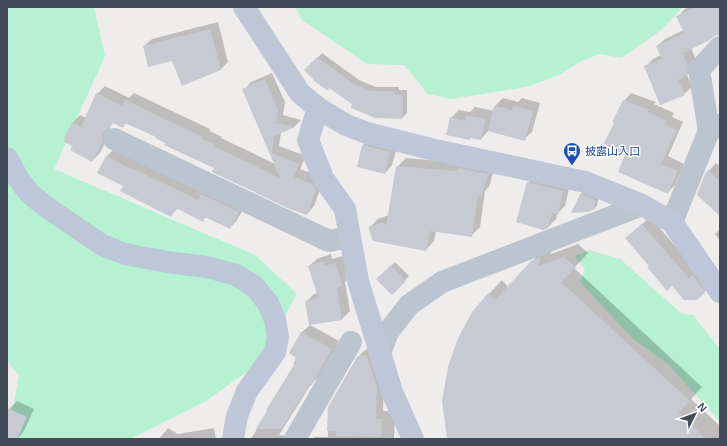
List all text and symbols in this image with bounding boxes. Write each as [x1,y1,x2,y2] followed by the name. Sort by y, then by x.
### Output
[562,141,582,166] bus stop icon: 披露山入口
[585,145,640,157] place label: 披露山入口
[675,394,715,434] north arrow
[695,400,710,414] text: N

